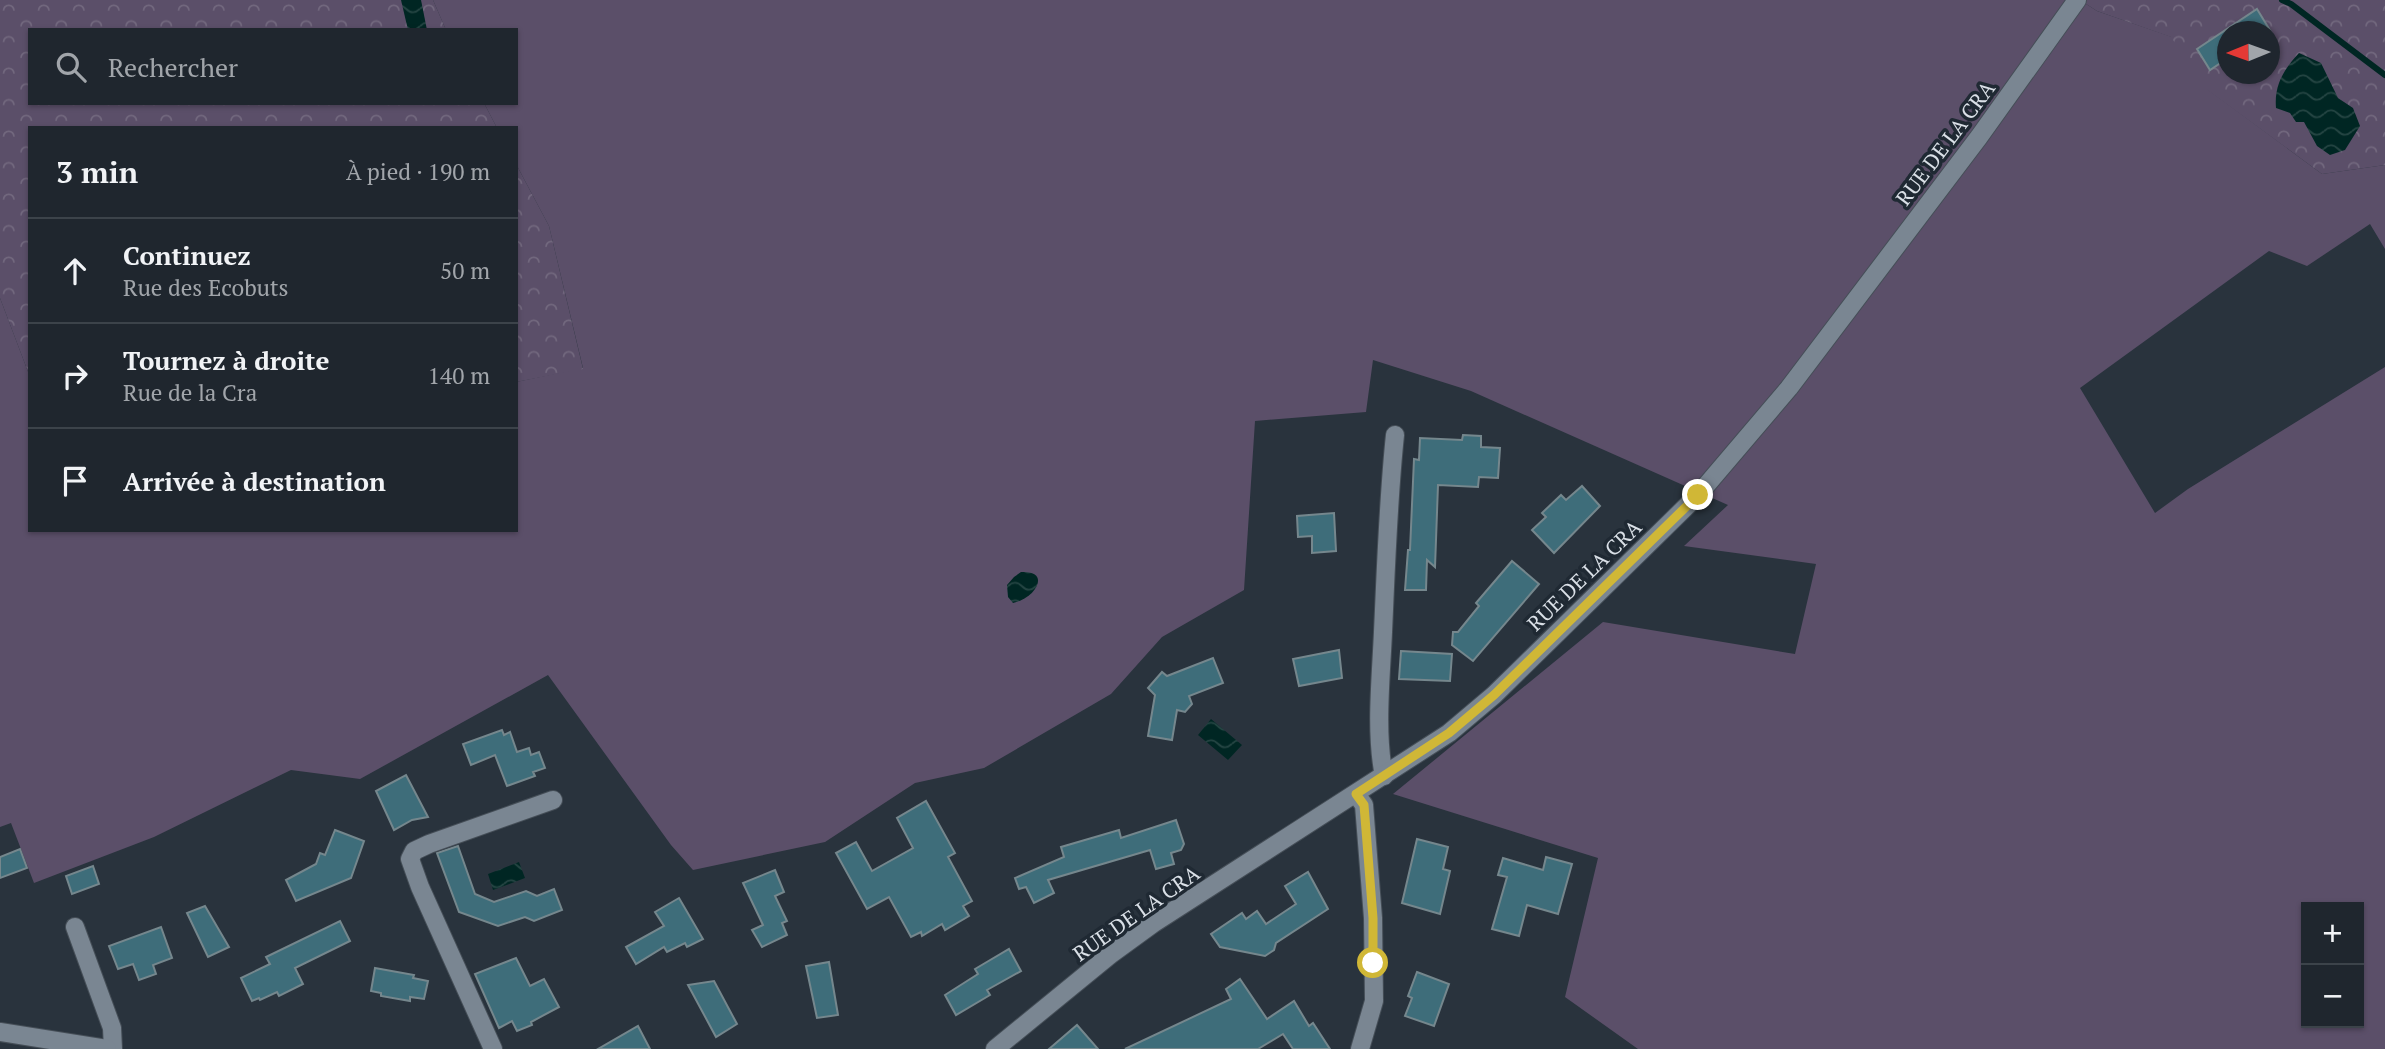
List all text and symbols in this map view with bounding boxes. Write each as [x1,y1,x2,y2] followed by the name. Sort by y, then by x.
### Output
[2217,21,2280,84] north arrow
[28,28,518,105] search box
[52,48,90,86] icon: search
[108,50,238,84] text: Rechercher
[1889,75,2001,211] street label: RUE DE LA CRA
[56,152,138,192] text: 3 min
[346,156,490,187] text: À pied · 190 m
[123,238,251,272] text: Continuez
[56,252,94,290] icon: ahead
[440,255,490,286] text: 50 m
[123,272,289,303] text: Rue des Ecobuts
[123,343,329,377] text: Tournez à droite
[56,357,94,395] icon: right
[428,360,490,391] text: 140 m
[123,377,257,408] text: Rue de la Cra
[56,462,94,500] icon: arrive
[123,464,386,498] text: Arrivée à destination
[1682,479,1713,510] route end
[1521,513,1648,637] street label: RUE DE LA CRA
[1067,858,1206,967] street label: RUE DE LA CRA
[2301,902,2364,1028] map controls
[2301,902,2364,965] button: +
[1357,947,1388,978] route start
[2301,965,2364,1028] button: −

